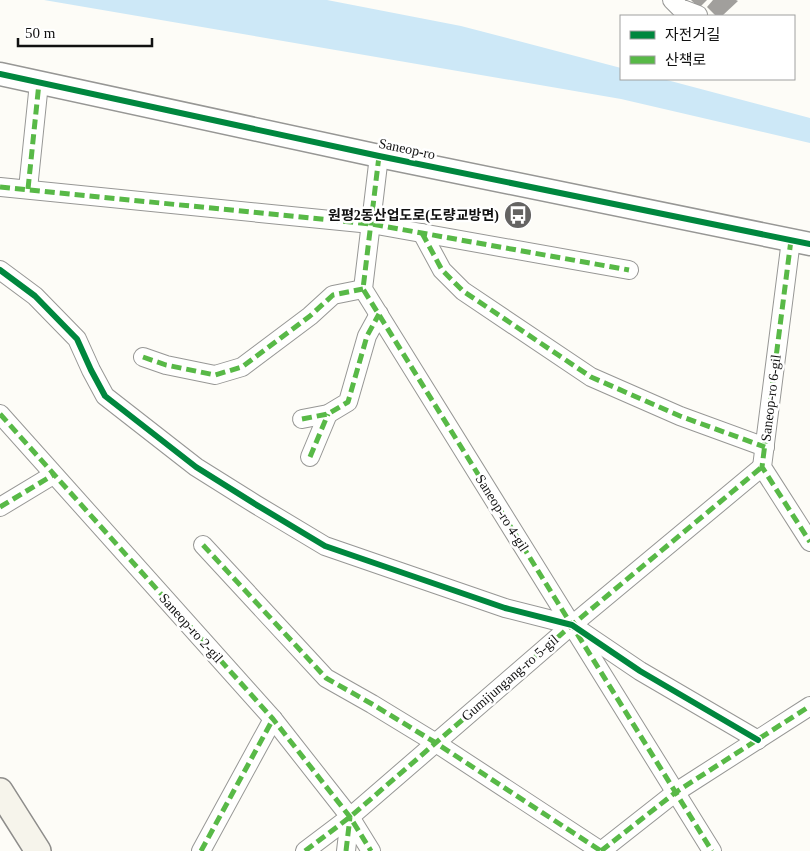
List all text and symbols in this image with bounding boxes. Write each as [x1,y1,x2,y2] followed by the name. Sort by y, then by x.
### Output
[18,15,151,47] scale bar
[620,15,795,80] legend
[25,25,56,41] text: 50 m
[665,27,720,43] text: 자전거길
[665,52,706,68] text: 산책로
[377,136,437,162] street label: Saneop-ro
[503,200,533,230] bus stop icon: 원평2동산업도로(도량교방면)
[328,208,499,224] place label: 원평2동산업도로(도량교방면)
[758,354,784,442] street label: Saneop-ro 6-gil
[472,472,532,554] street label: Saneop-ro 4-gil
[156,590,226,666] street label: Saneop-ro 2-gil
[459,632,562,724] street label: Gumijungang-ro 5-gil

